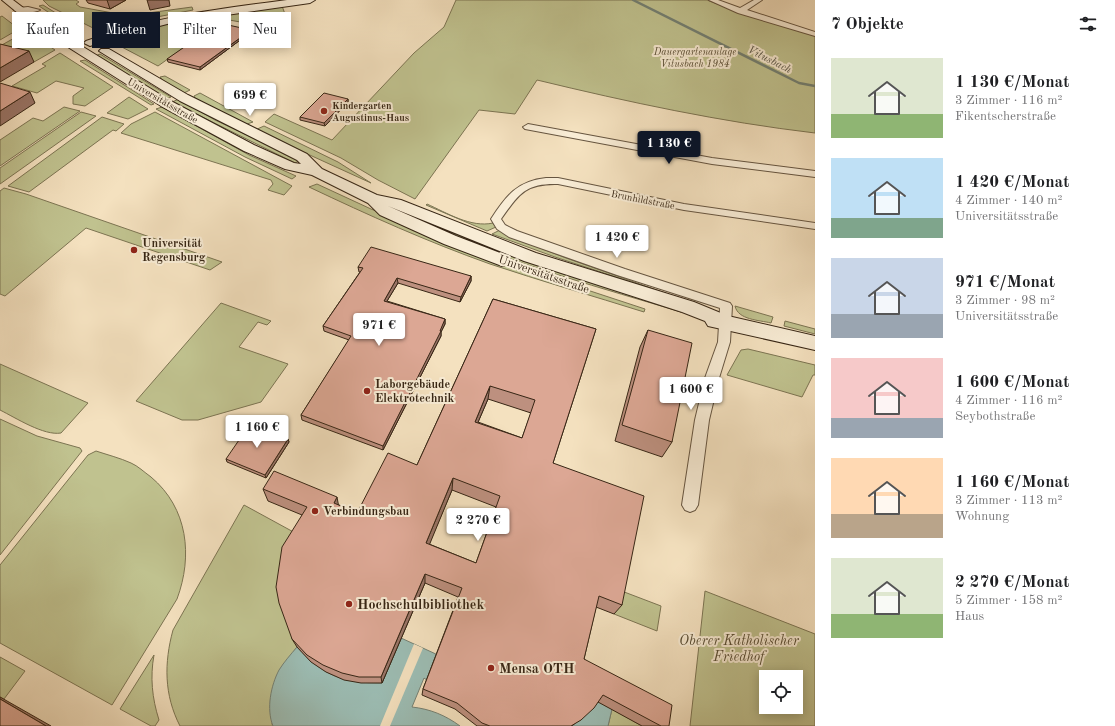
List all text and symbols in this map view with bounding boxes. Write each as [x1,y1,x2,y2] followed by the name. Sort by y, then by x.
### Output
[12,12,84,48] chip: Kaufen
[92,12,160,48] chip: Mieten
[168,12,231,48] chip: Filter
[239,12,291,48] chip: Neu
[1077,13,1099,35] icon: filters
[831,16,904,33] text: 7 Objekte
[746,45,793,76] water label: Vitusbach
[653,47,736,69] park label: Dauergartenanlage Vitusbach 1984
[863,74,911,122] icon: home
[955,74,1069,91] text: 1 130 €/Monat
[126,77,200,125] street label: Universitätsstraße
[222,83,278,117] pin: 699 €
[233,89,267,102] text: 699 €
[955,94,1063,107] text: 3 Zimmer · 116 m²
[332,101,409,123] place label: Kindergarten Augustinus-Haus
[319,106,329,116] marker: Kindergarten Augustinus-Haus
[955,110,1056,123] text: Fikentscherstraße
[632,131,706,165] pin: 1 130 €
[647,137,691,150] text: 1 130 €
[863,174,911,222] icon: home
[955,174,1069,191] text: 1 420 €/Monat
[610,189,676,211] street label: Brunhildstraße
[955,194,1063,207] text: 4 Zimmer · 140 m²
[955,210,1058,223] text: Universitätsstraße
[580,225,654,259] pin: 1 420 €
[595,231,639,244] text: 1 420 €
[142,238,206,264] place label: Universität Regensburg
[129,245,139,255] marker: Universität Regensburg
[497,254,591,296] street label: Universitätsstraße
[863,274,911,322] icon: home
[955,274,1055,291] text: 971 €/Monat
[955,294,1055,307] text: 3 Zimmer · 98 m²
[955,310,1058,323] text: Universitätsstraße
[351,313,407,347] pin: 971 €
[362,319,396,332] text: 971 €
[863,374,911,422] icon: home
[955,374,1069,391] text: 1 600 €/Monat
[654,377,728,411] pin: 1 600 €
[375,379,455,405] place label: Laborgebäude Elektrotechnik
[669,383,713,396] text: 1 600 €
[362,386,372,396] marker: Laborgebäude Elektrotechnik
[955,394,1063,407] text: 4 Zimmer · 116 m²
[955,410,1035,423] text: Seybothstraße
[220,415,294,449] pin: 1 160 €
[235,421,279,434] text: 1 160 €
[863,474,911,522] icon: home
[955,474,1069,491] text: 1 160 €/Monat
[955,494,1063,507] text: 3 Zimmer · 113 m²
[310,506,320,516] marker: Verbindungsbau
[323,506,410,518] place label: Verbindungsbau
[441,508,515,542] pin: 2 270 €
[955,510,1009,523] text: Wohnung
[456,514,500,527] text: 2 270 €
[863,574,911,622] icon: home
[955,574,1069,591] text: 2 270 €/Monat
[955,594,1063,607] text: 5 Zimmer · 158 m²
[357,598,484,612] place label: Hochschulbibliothek
[344,599,354,609] marker: Hochschulbibliothek
[955,610,984,623] text: Haus
[679,634,800,665] park label: Oberer Katholischer Friedhof
[499,662,574,676] place label: Mensa OTH
[486,663,496,673] marker: Mensa OTH
[759,670,803,714] map controls
[759,670,803,714] button: locate

